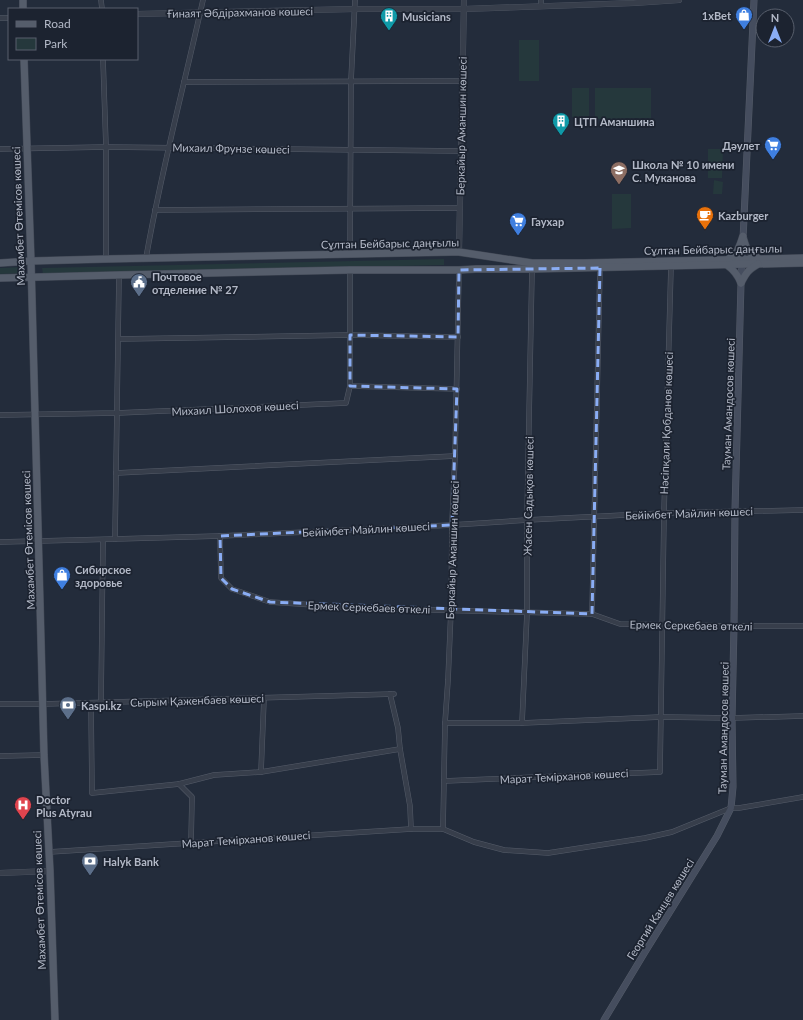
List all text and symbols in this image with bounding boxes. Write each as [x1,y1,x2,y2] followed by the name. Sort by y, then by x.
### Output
[167,4,314,20] street label: Ғинаят Әбдірахманов көшесі
[734,5,754,30] shop icon: 1xBet
[379,6,399,31] building icon: Musicians
[8,8,138,60] legend
[755,8,795,48] north arrow
[702,9,732,22] place label: 1xBet
[402,10,451,23] place label: Musicians
[771,11,779,24] text: N
[44,16,71,31] text: Road
[44,36,68,51] text: Park
[453,56,469,196] street label: Беркайыр Аманшин көшесі
[551,111,571,136] building icon: ЦТП Аманшина
[574,115,655,128] place label: ЦТП Аманшина
[763,135,783,160] supermarket icon: Дәулет
[722,139,760,152] place label: Дәулет
[172,140,290,156] street label: Михаил Фрунзе көшесі
[9,146,27,286] street label: Махамбет Өтемісов көшесі
[632,158,735,184] place label: Школа № 10 имени С. Муканова
[609,160,629,185] school or university icon: Школа № 10 имени С. Муканова
[695,205,715,230] cafe icon: Kazburger
[718,209,769,222] place label: Kazburger
[508,211,528,236] supermarket icon: Гаухар
[531,215,564,228] place label: Гаухар
[321,235,459,251] street label: Сұлтан Бейбарыс даңғылы
[644,241,782,257] street label: Сұлтан Бейбарыс даңғылы
[152,270,238,296] place label: Почтовое отделение № 27
[129,272,149,297] public building icon: Почтовое отделение № 27
[719,337,737,470] street label: Тауман Амандосов көшесі
[657,351,675,495] street label: Нәсіпқали Қобданов көшесі
[171,398,299,418] street label: Михаил Шолохов көшесі
[520,436,536,556] street label: Жасен Садықов көшесі
[19,470,37,610] street label: Махамбет Өтемісов көшесі
[443,480,461,620] street label: Беркайыр Аманшин көшесі
[625,504,754,522] street label: Бейімбет Майлин көшесі
[302,519,431,539] street label: Бейімбет Майлин көшесі
[75,563,131,589] place label: Сибирское здоровье
[52,565,72,590] shop icon: Сибирское здоровье
[307,598,431,616] street label: Ермек Серкебаев өткелі
[629,617,753,633] street label: Ермек Серкебаев өткелі
[715,661,731,794] street label: Тауман Амандосов көшесі
[130,691,265,709] street label: Сырым Қаженбаев көшесі
[58,695,78,720] bank icon: Kaspi.kz
[81,699,122,712] place label: Kaspi.kz
[499,766,629,786] street label: Марат Темірханов көшесі
[36,793,92,819] place label: Doctor Plus Atyrau
[13,795,33,820] hospital icon: Doctor Plus Atyrau
[181,828,311,850] street label: Марат Темірханов көшесі
[30,830,48,970] street label: Махамбет Өтемісов көшесі
[80,851,100,876] bank icon: Halyk Bank
[103,855,159,868] place label: Halyk Bank
[624,856,697,962] street label: Георгий Канцев көшесі

